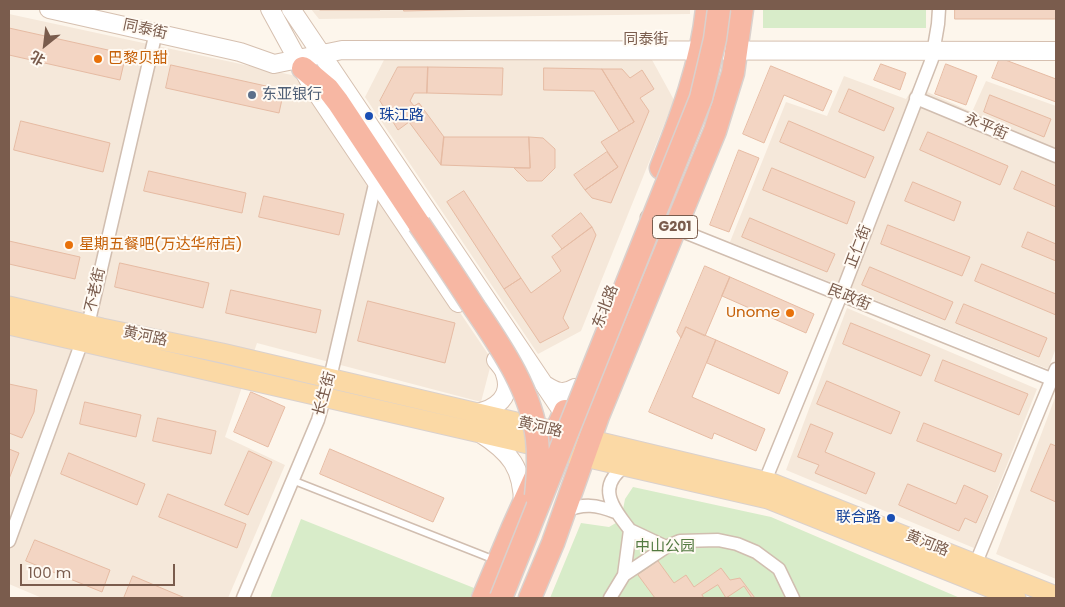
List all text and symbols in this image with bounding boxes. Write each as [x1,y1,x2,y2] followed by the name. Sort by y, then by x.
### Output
[121,17,169,43] street label: 同泰街
[20,20,70,70] north arrow
[624,31,668,49] street label: 同泰街
[27,46,49,70] text: 北
[108,50,168,68] place label: 巴黎贝甜
[92,53,104,65] marker: 巴黎贝甜
[262,86,322,104] place label: 东亚银行
[246,89,258,101] marker: 东亚银行
[379,107,424,125] place label: 珠江路
[363,110,375,122] marker: 珠江路
[962,110,1010,144] street label: 永平街
[652,216,698,238] road number: G201
[843,223,875,271] street label: 正仁街
[79,236,243,254] place label: 星期五餐吧(万达华府店)
[63,239,75,251] marker: 星期五餐吧(万达华府店)
[82,266,110,314] street label: 不老街
[825,281,873,315] street label: 民政街
[590,283,622,331] street label: 东北路
[726,304,780,322] place label: Unome
[784,307,796,319] marker: Unome
[121,324,169,350] street label: 黄河路
[310,370,340,418] street label: 长生街
[516,414,564,442] street label: 黄河路
[836,509,881,527] place label: 联合路
[885,512,897,524] marker: 联合路
[903,527,951,561] street label: 黄河路
[635,538,695,556] park label: 中山公园
[22,554,178,586] scale bar
[28,562,71,583] text: 100 m

